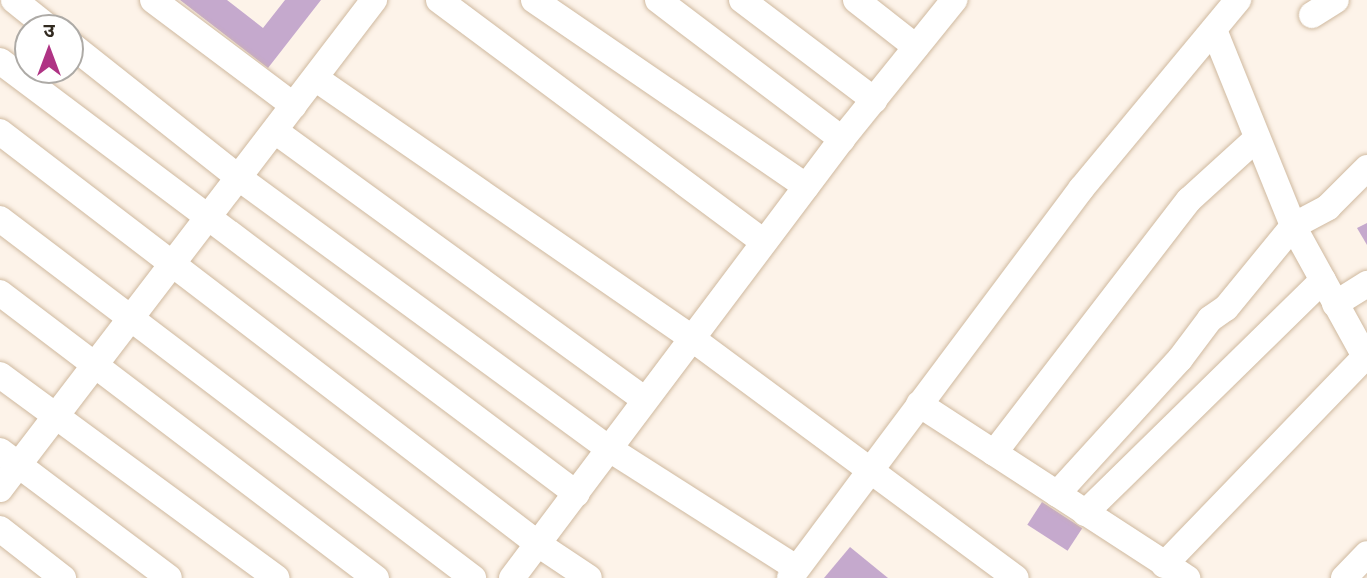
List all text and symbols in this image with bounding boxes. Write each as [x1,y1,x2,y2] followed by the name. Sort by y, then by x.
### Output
[14,14,84,84] north arrow
[43,17,55,43] text: उ

